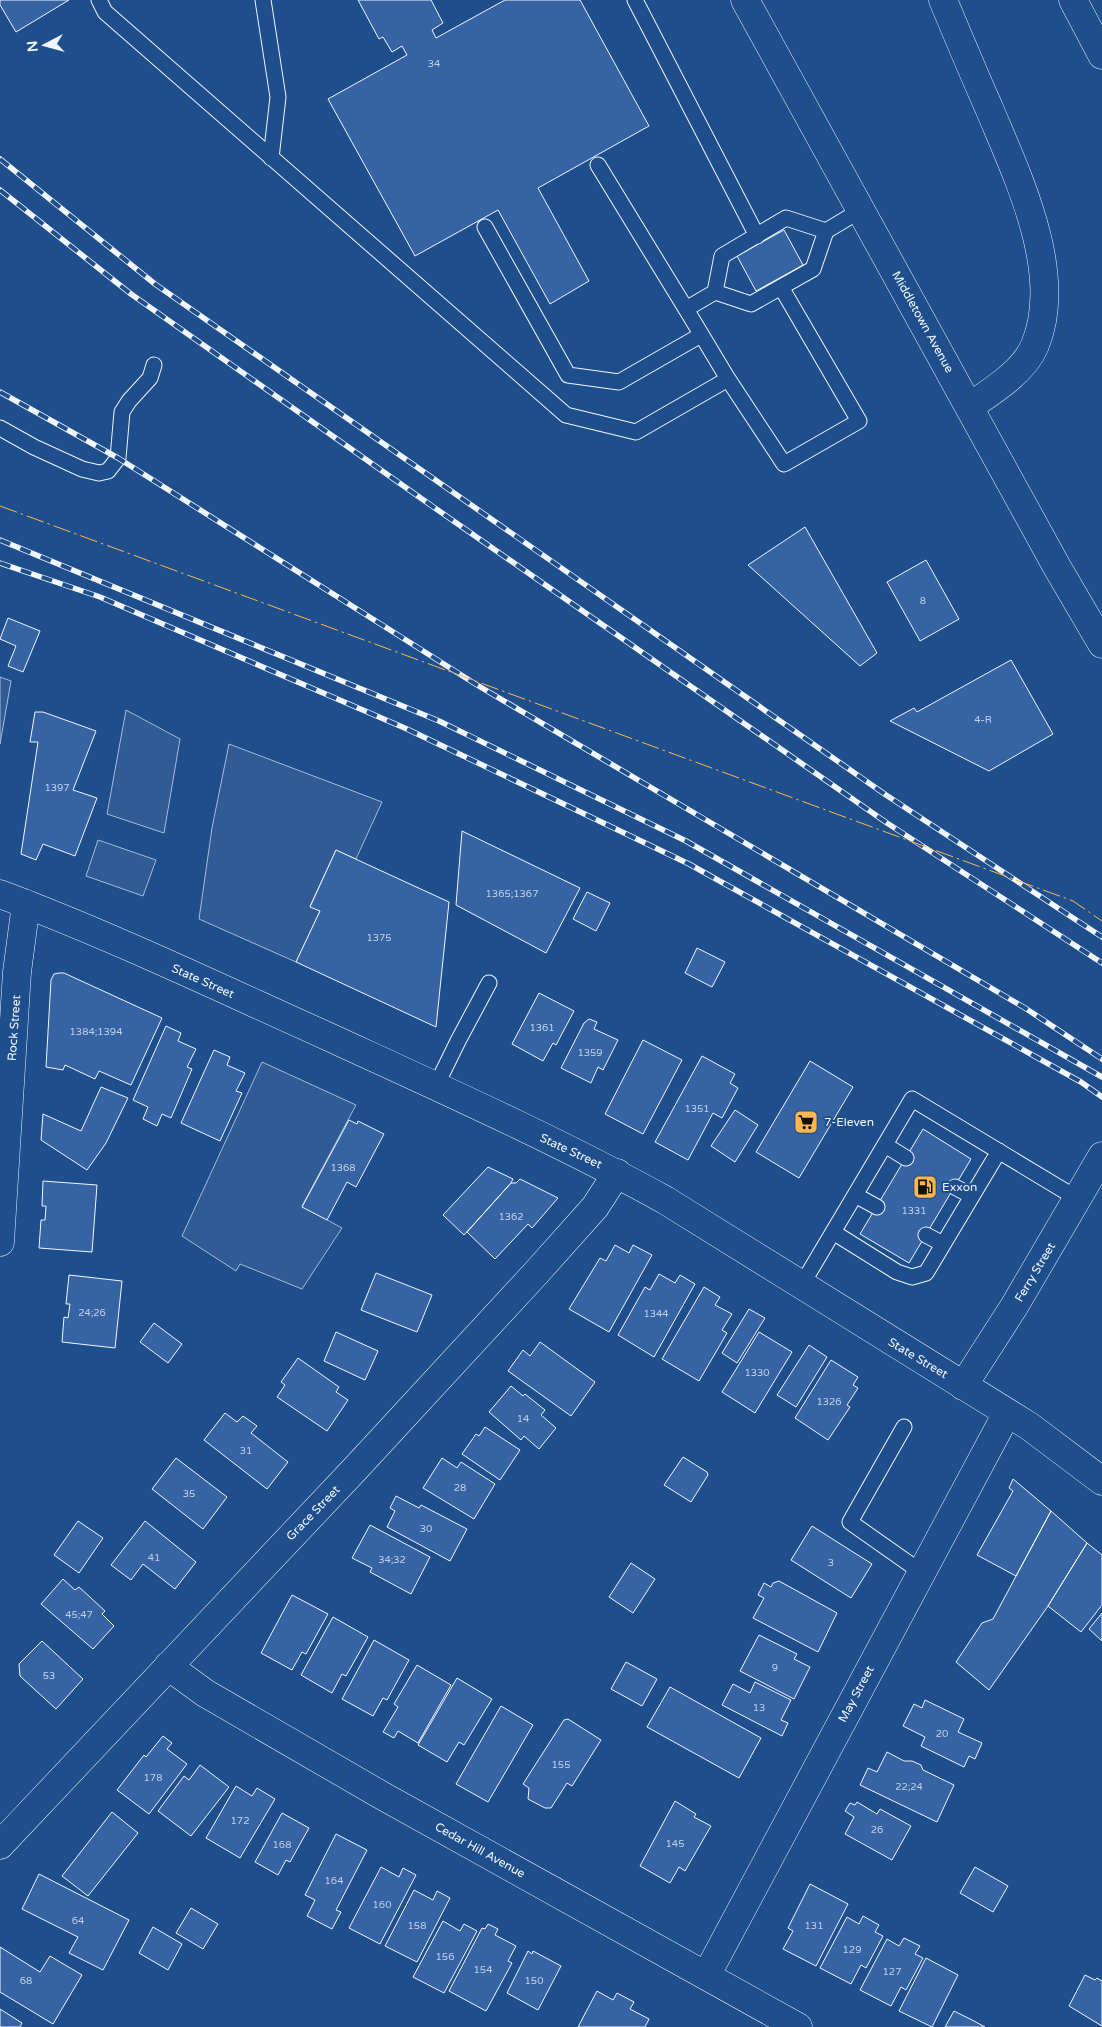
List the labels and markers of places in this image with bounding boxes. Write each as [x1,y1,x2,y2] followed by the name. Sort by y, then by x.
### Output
[793,1109,819,1135] supermarket icon: 7-Eleven
[824,1115,874,1129] place label: 7-Eleven
[912,1174,938,1200] fuel station icon: Exxon
[942,1180,977,1194] place label: Exxon

